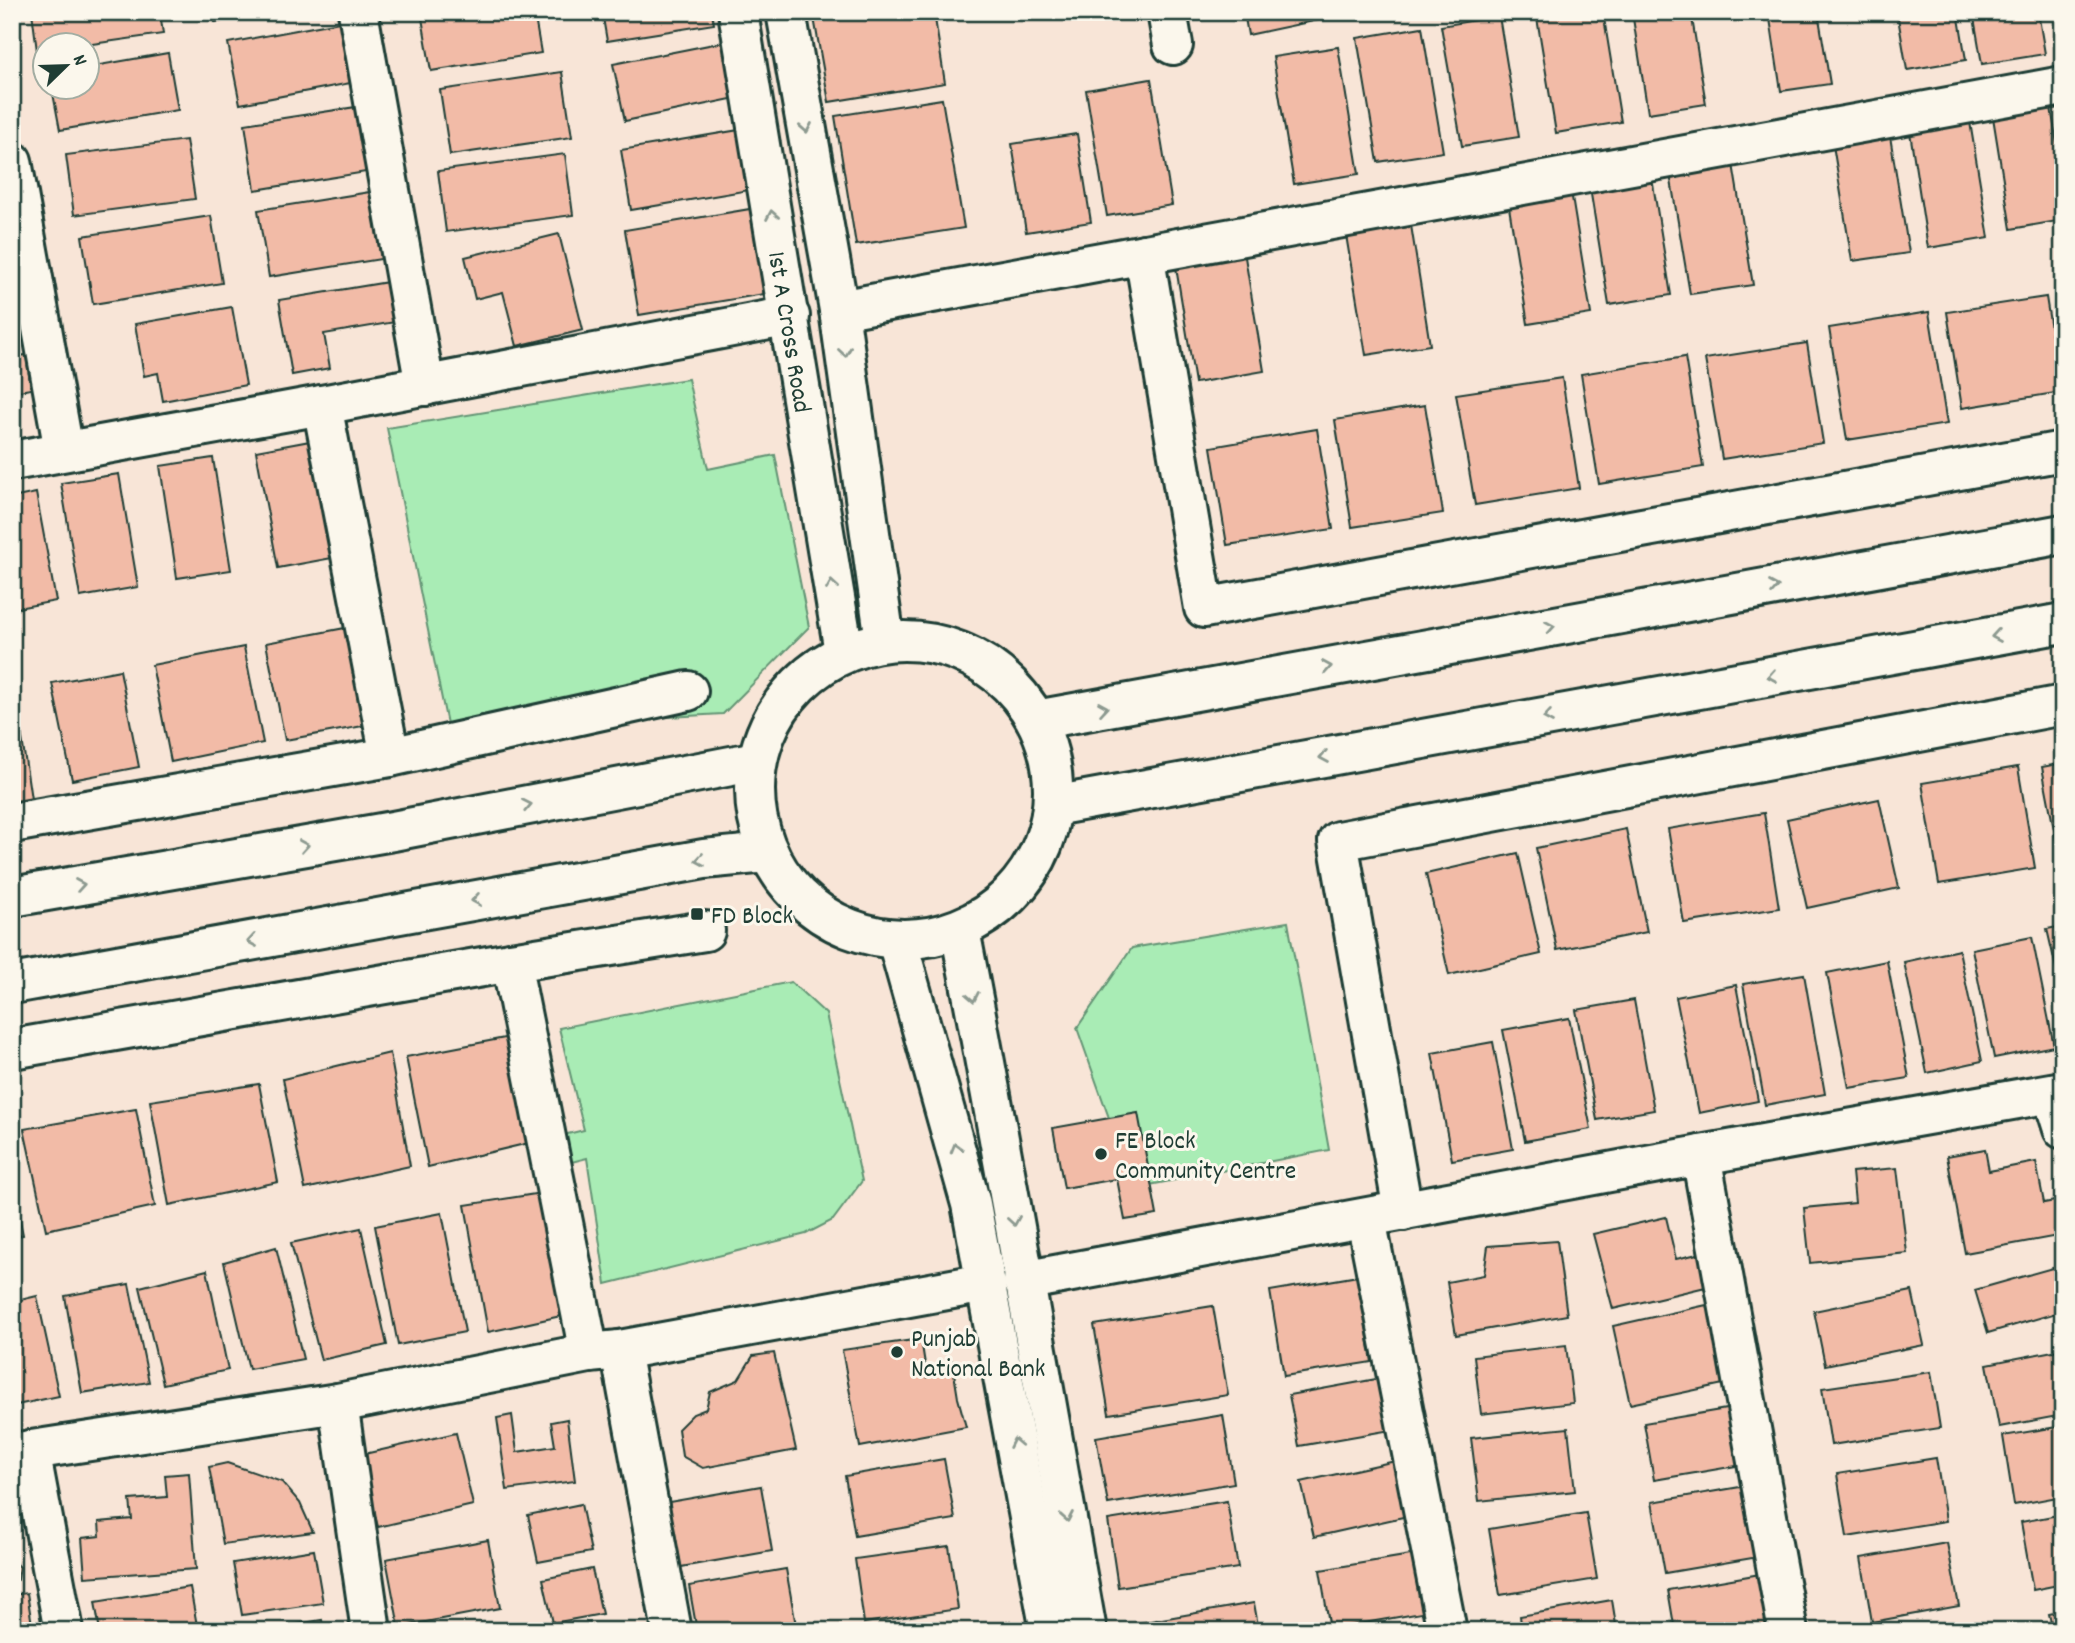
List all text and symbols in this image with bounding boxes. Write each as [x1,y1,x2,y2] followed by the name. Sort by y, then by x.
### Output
[32,32,102,102] north arrow
[64,51,93,70] text: N
[798,122,813,134] one-way arrow
[765,209,780,221] one-way arrow
[756,249,819,416] street label: 1st A Cross Road
[837,346,852,358] one-way arrow
[825,579,840,591] one-way arrow
[1768,580,1780,595] one-way arrow
[1544,620,1556,635] one-way arrow
[1990,627,2002,642] one-way arrow
[1320,661,1332,676] one-way arrow
[1766,668,1778,683] one-way arrow
[1097,701,1109,716] one-way arrow
[1542,708,1554,723] one-way arrow
[1318,749,1330,764] one-way arrow
[521,799,533,814] one-way arrow
[298,839,310,854] one-way arrow
[694,853,705,868] one-way arrow
[74,878,85,893] one-way arrow
[470,892,481,907] one-way arrow
[711,899,793,936] place label: FD Block
[689,906,705,922] marker: FD Block
[246,932,258,947] one-way arrow
[965,991,980,1003] one-way arrow
[1115,1124,1296,1191] place label: FE Block Community Centre
[949,1143,964,1155] one-way arrow
[1093,1146,1109,1162] marker: FE Block Community Centre
[1006,1215,1021,1227] one-way arrow
[911,1322,1046,1389] place label: Punjab National Bank
[889,1344,905,1360] marker: Punjab National Bank
[1009,1437,1024,1449] one-way arrow
[1058,1511,1073,1523] one-way arrow

